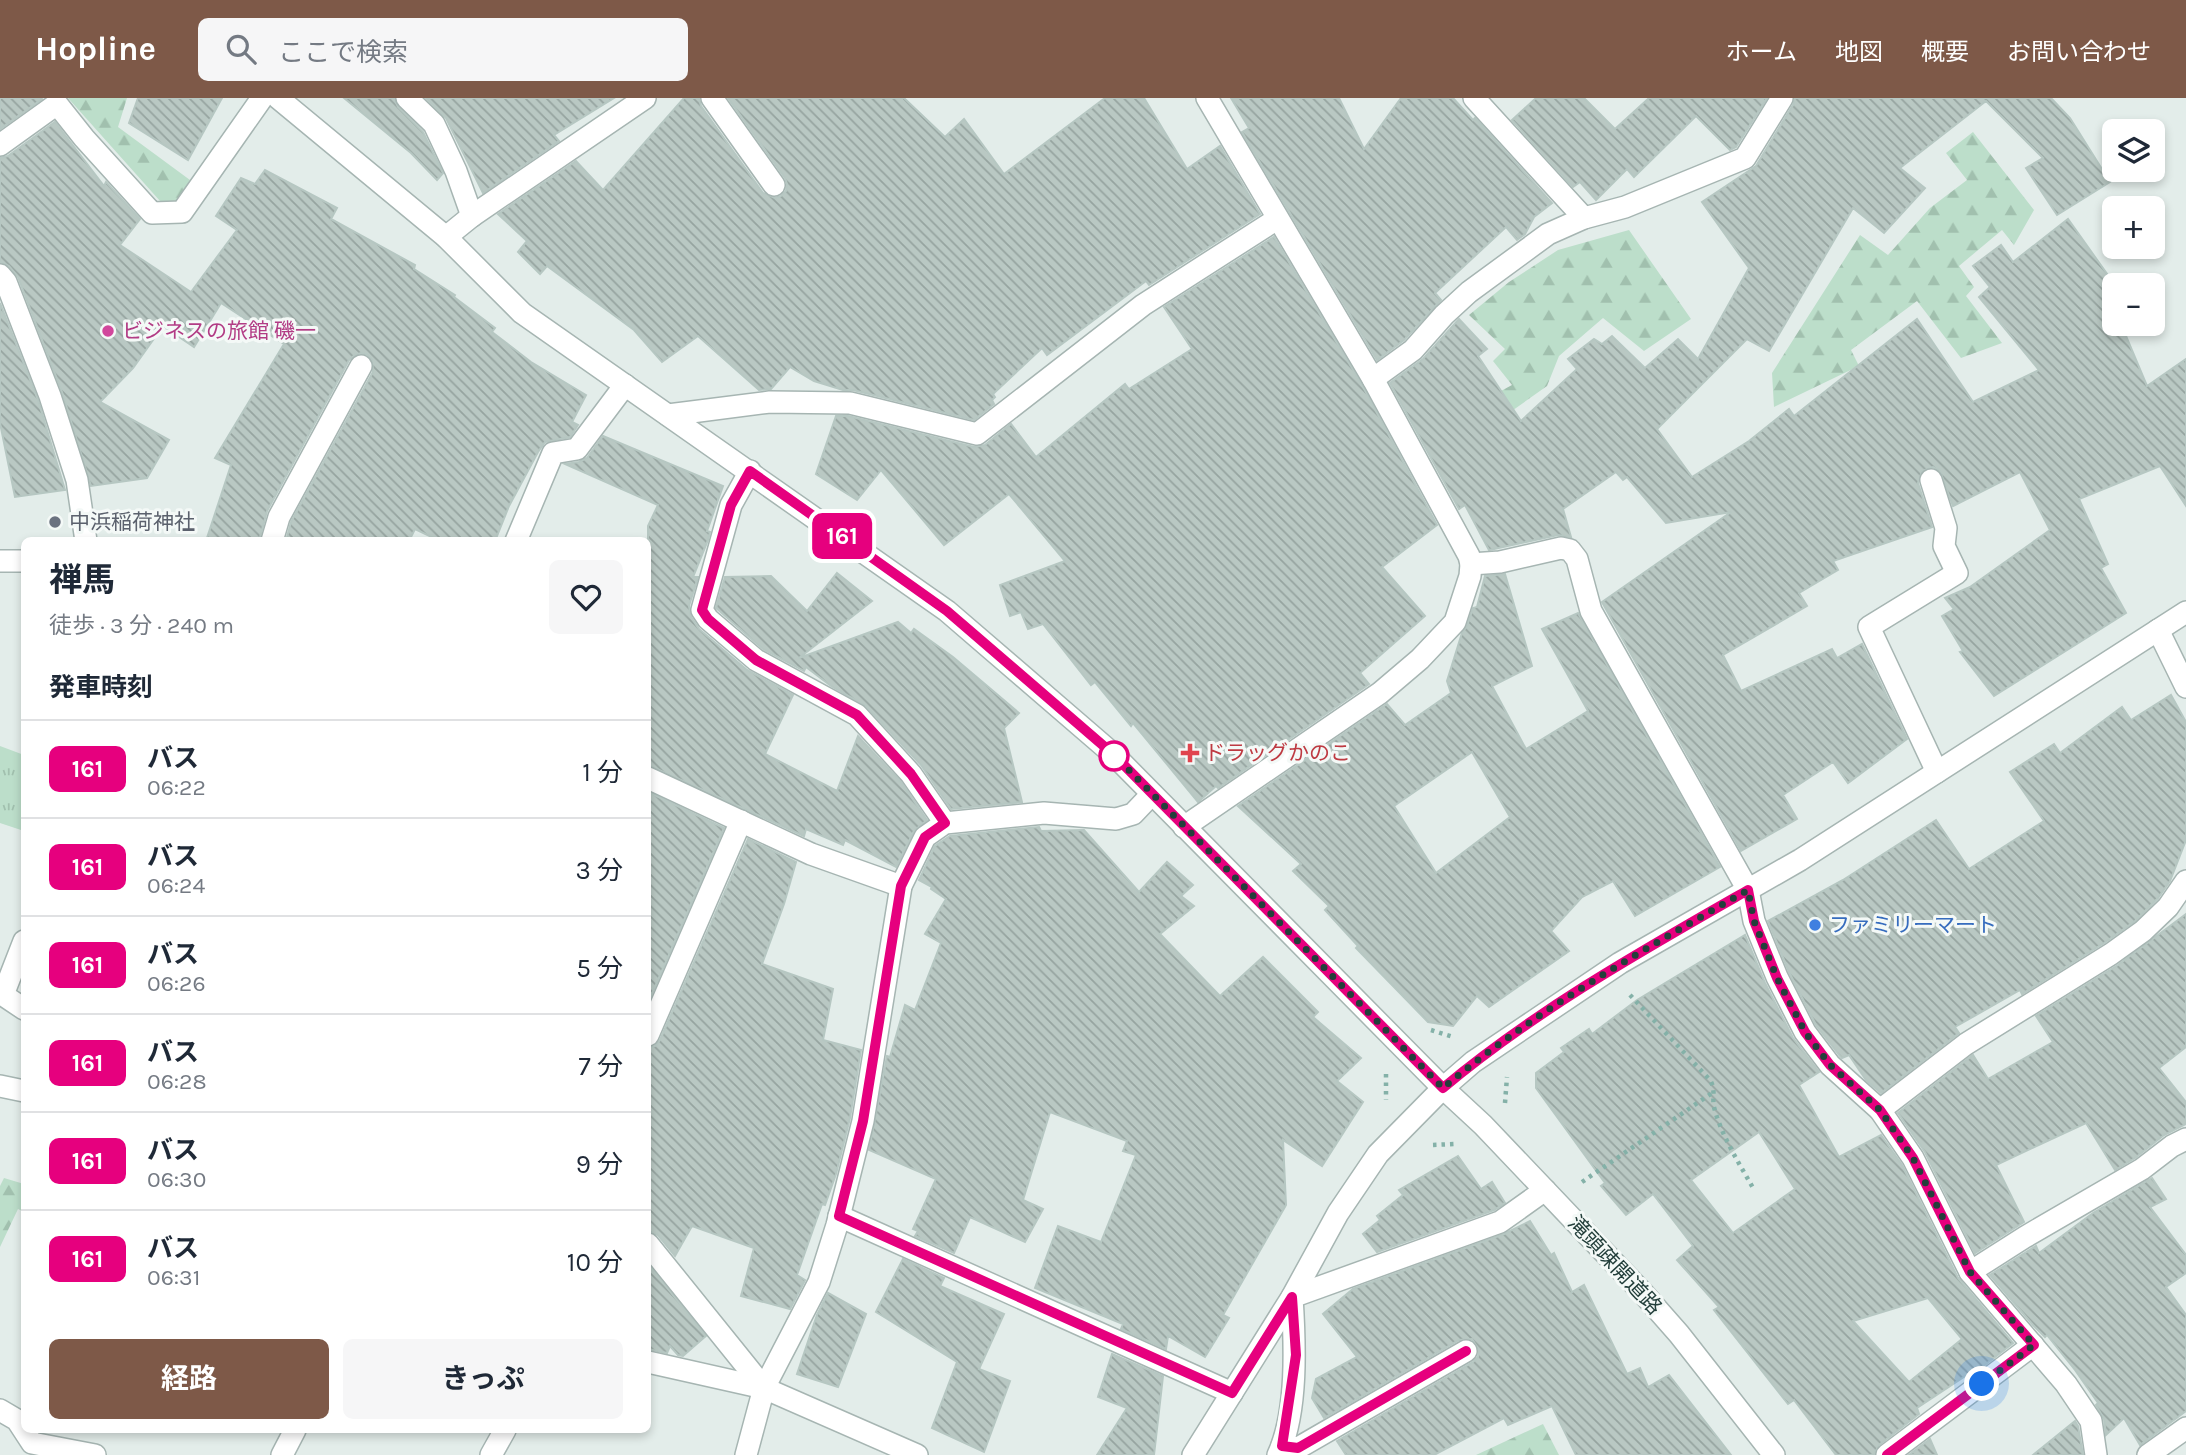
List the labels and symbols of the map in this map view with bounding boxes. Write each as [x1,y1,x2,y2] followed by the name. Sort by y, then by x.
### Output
[122,319,316,343] place label: ビジネスの旅館 磯一
[100,323,116,339] marker: ビジネスの旅館 磯一
[69,510,195,534] place label: 中浜稲荷神社
[802,513,882,559] line badge: 161
[47,514,63,530] marker: 中浜稲荷神社
[1099,741,1129,771] unlabelled marker
[1204,741,1351,765] place label: ドラッグかのこ
[1182,745,1198,761] marker: ドラッグかのこ
[1829,913,1997,937] place label: ファミリーマート
[1807,917,1823,933] marker: ファミリーマート
[1563,1211,1667,1319] street label: 滝頭疎開道路
[1964,1366,1999,1401] your location

